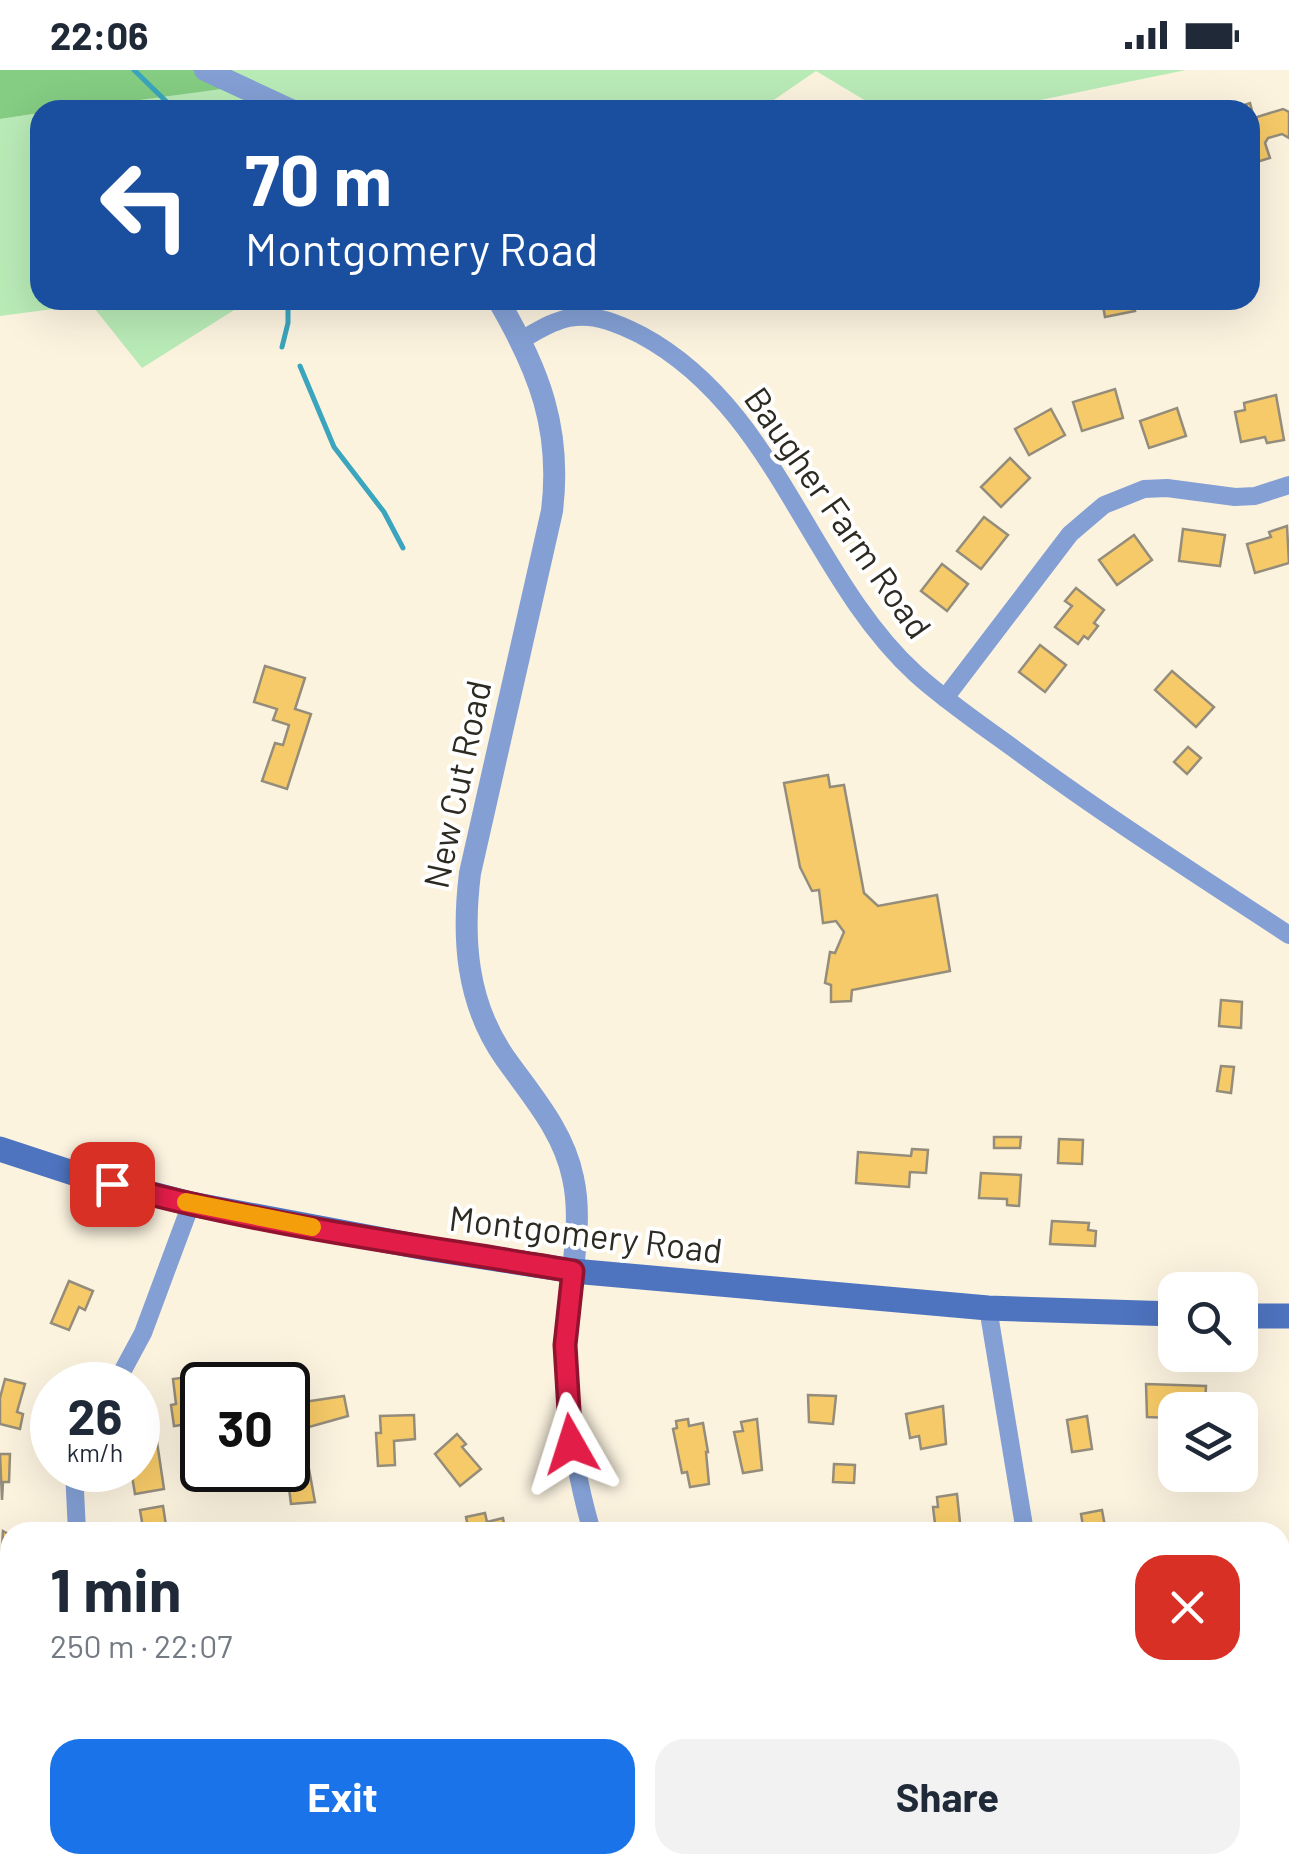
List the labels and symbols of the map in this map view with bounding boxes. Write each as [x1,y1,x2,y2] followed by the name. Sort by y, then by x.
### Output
[737,378,941,646] street label: Baugher Farm Road
[413,676,499,892] street label: New Cut Road
[70,1142,155,1227] pin
[447,1195,725,1271] street label: Montgomery Road
[180,1362,310,1492] speed limit sign: 30
[519,1392,623,1496] position arrow

